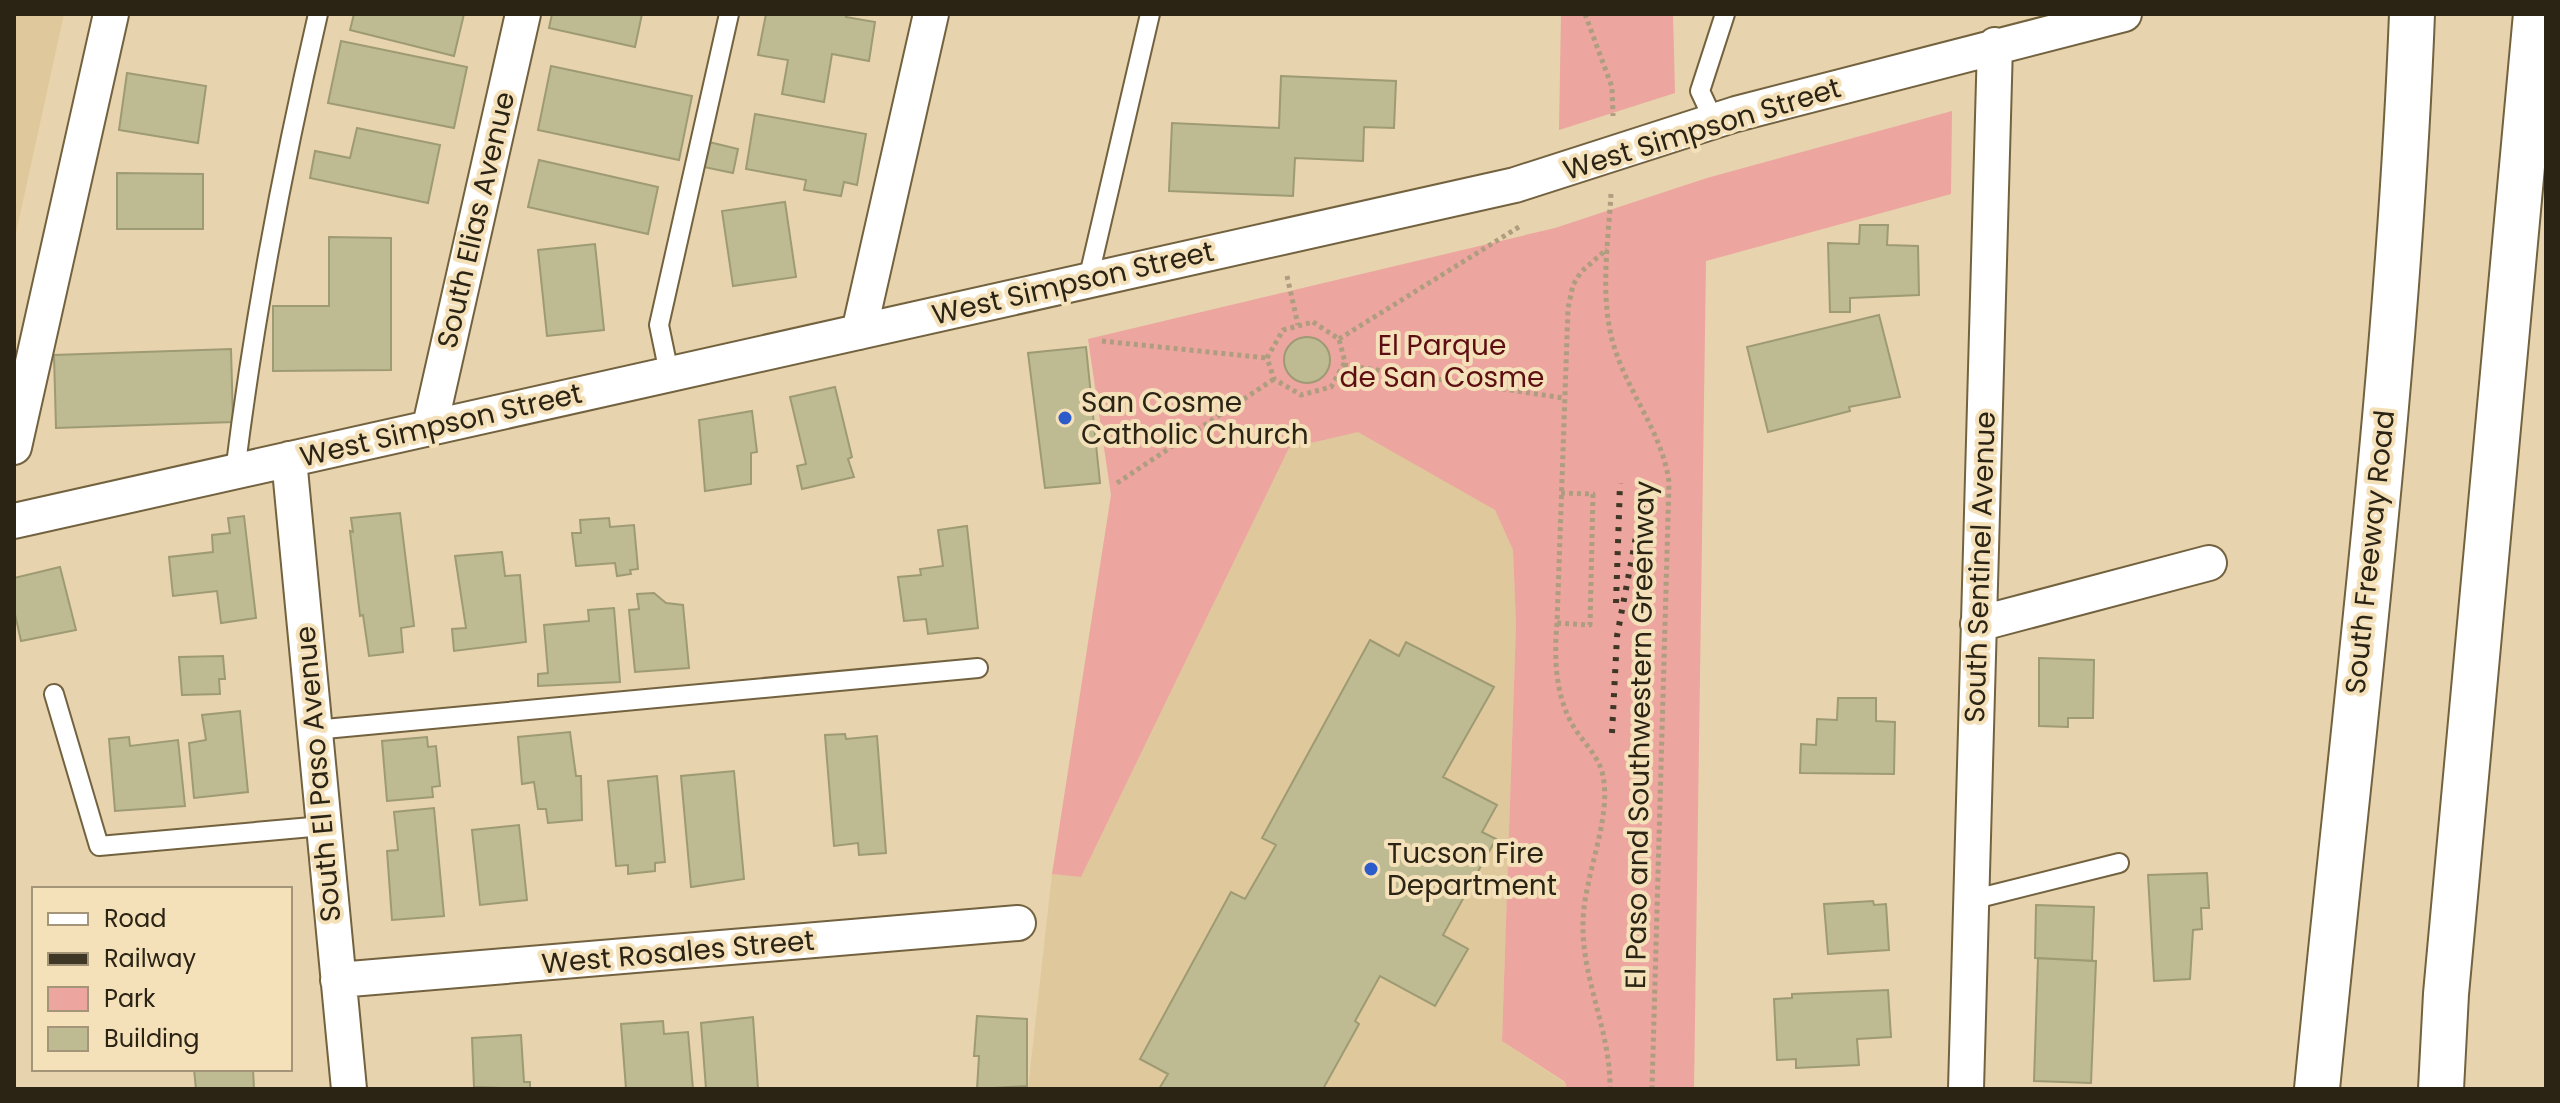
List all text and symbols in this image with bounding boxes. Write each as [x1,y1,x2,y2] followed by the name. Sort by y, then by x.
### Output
[1559,68,1845,190] street label: West Simpson Street
[428,88,524,352] street label: South Elias Avenue
[928,232,1218,334] street label: West Simpson Street
[1340,326,1544,397] park label: El Parque de San Cosme
[296,374,586,476] street label: West Simpson Street
[1081,383,1309,454] place label: San Cosme Catholic Church
[2336,408,2404,696] street label: South Freeway Road
[1056,409,1074,427] marker: San Cosme Catholic Church
[1955,411,2005,723] street label: South Sentinel Avenue
[1616,480,1664,989] street label: El Paso and Southwestern Greenway
[286,624,350,924] street label: South El Paso Avenue
[1387,834,1557,905] place label: Tucson Fire Department
[1362,860,1380,878] marker: Tucson Fire Department
[32,887,292,1071] legend
[104,902,166,935] text: Road
[540,921,816,983] street label: West Rosales Street
[104,942,197,975] text: Railway
[104,982,156,1015] text: Park
[104,1022,200,1055] text: Building

